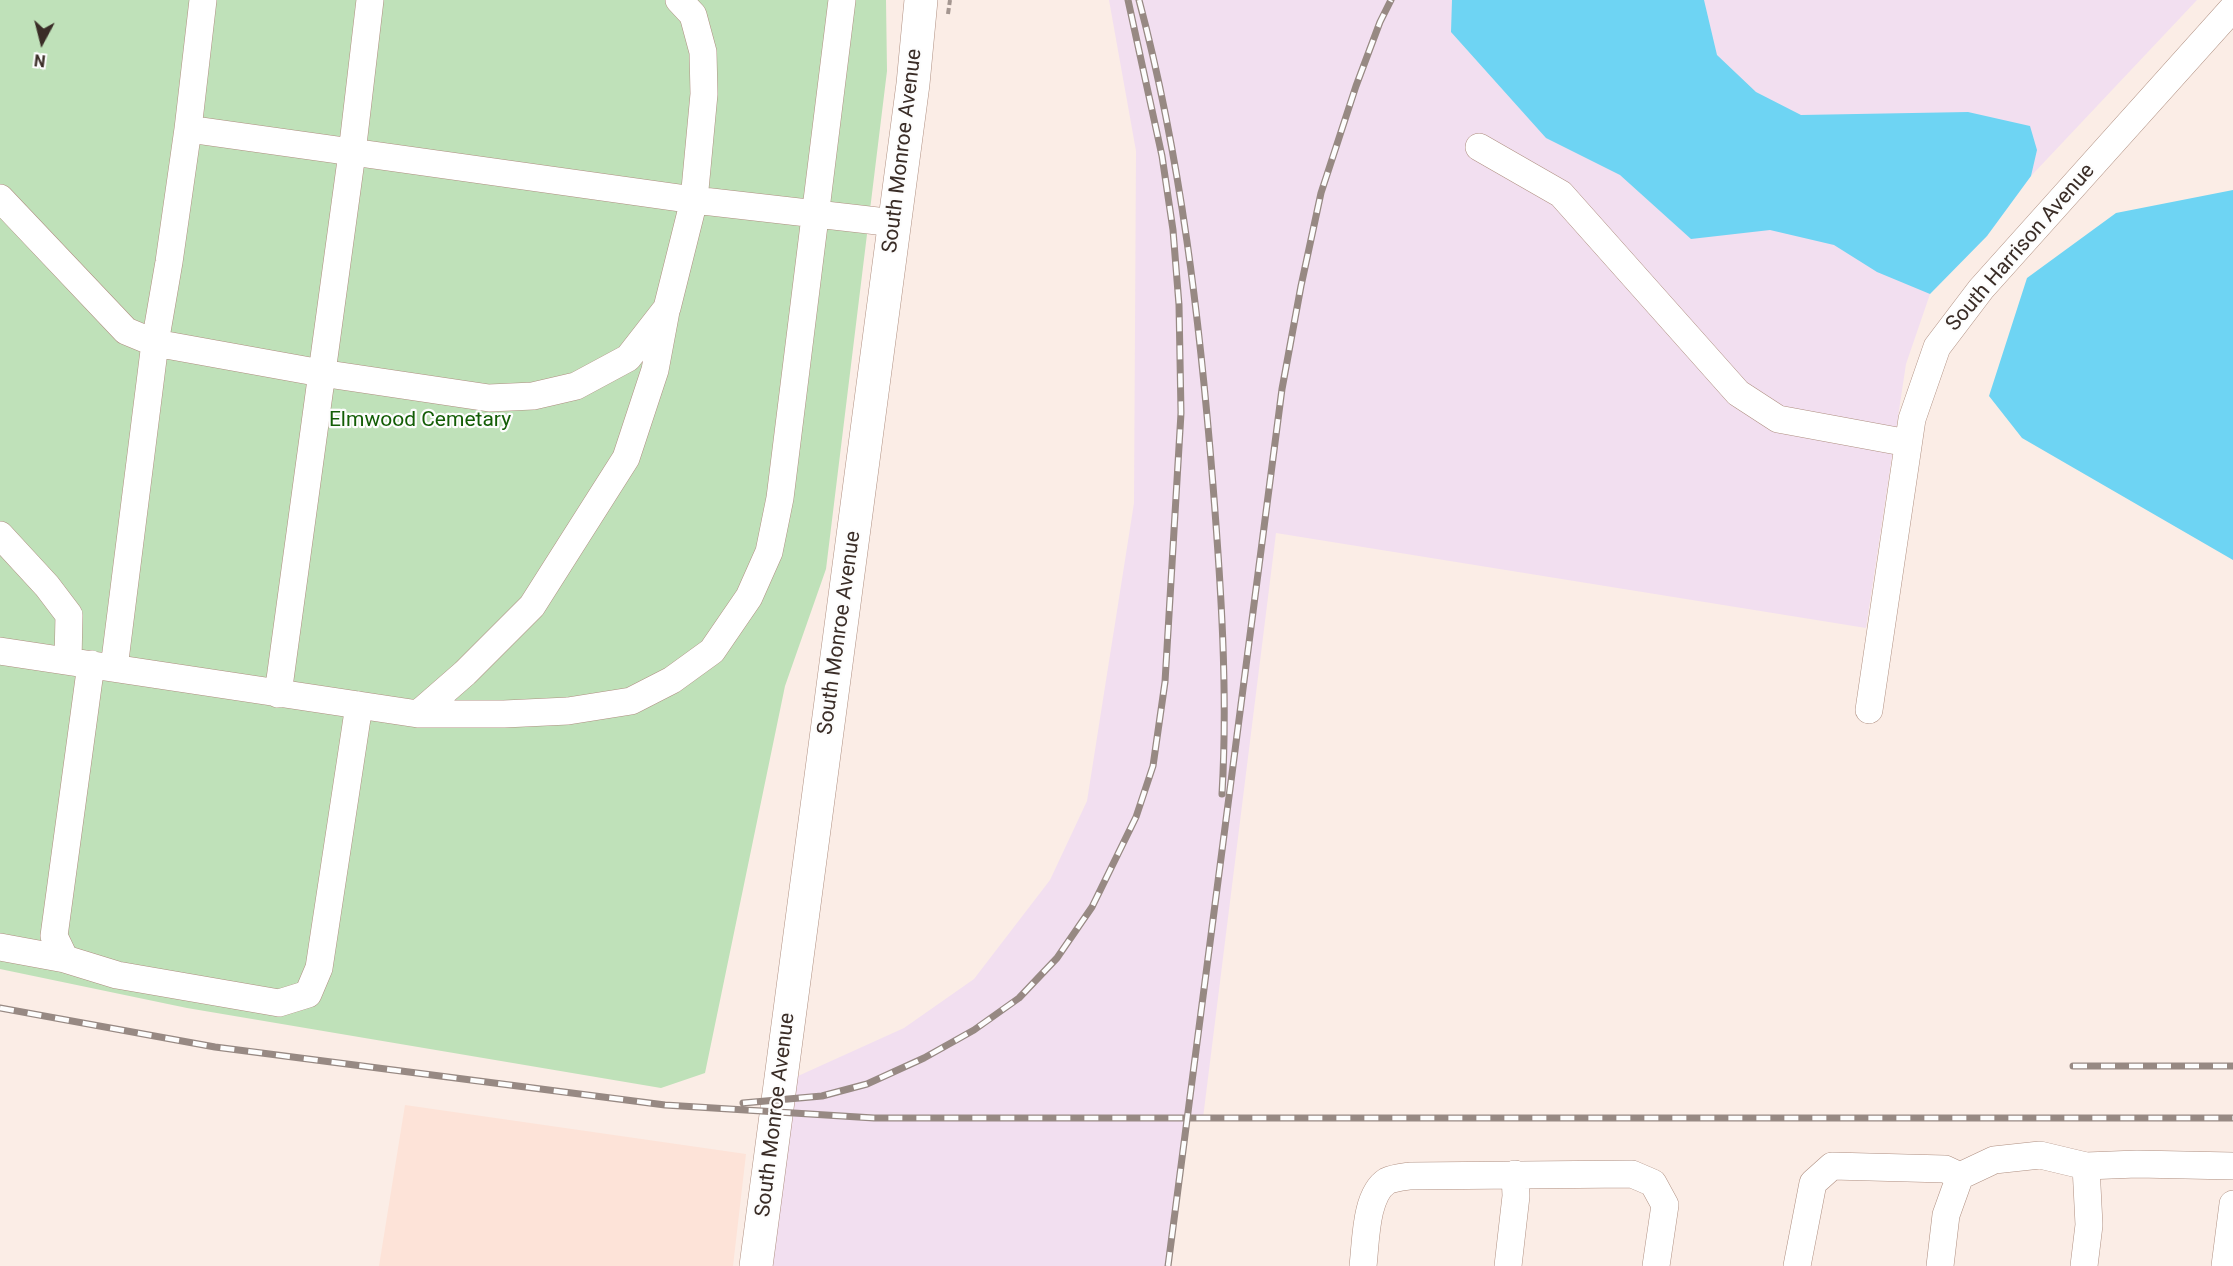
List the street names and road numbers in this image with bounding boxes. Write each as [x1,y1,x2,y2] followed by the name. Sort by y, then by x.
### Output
[878,47,928,255] street label: South Monroe Avenue
[1941,159,2101,337] street label: South Harrison Avenue
[813,530,867,736] street label: South Monroe Avenue
[751,1011,801,1219] street label: South Monroe Avenue

